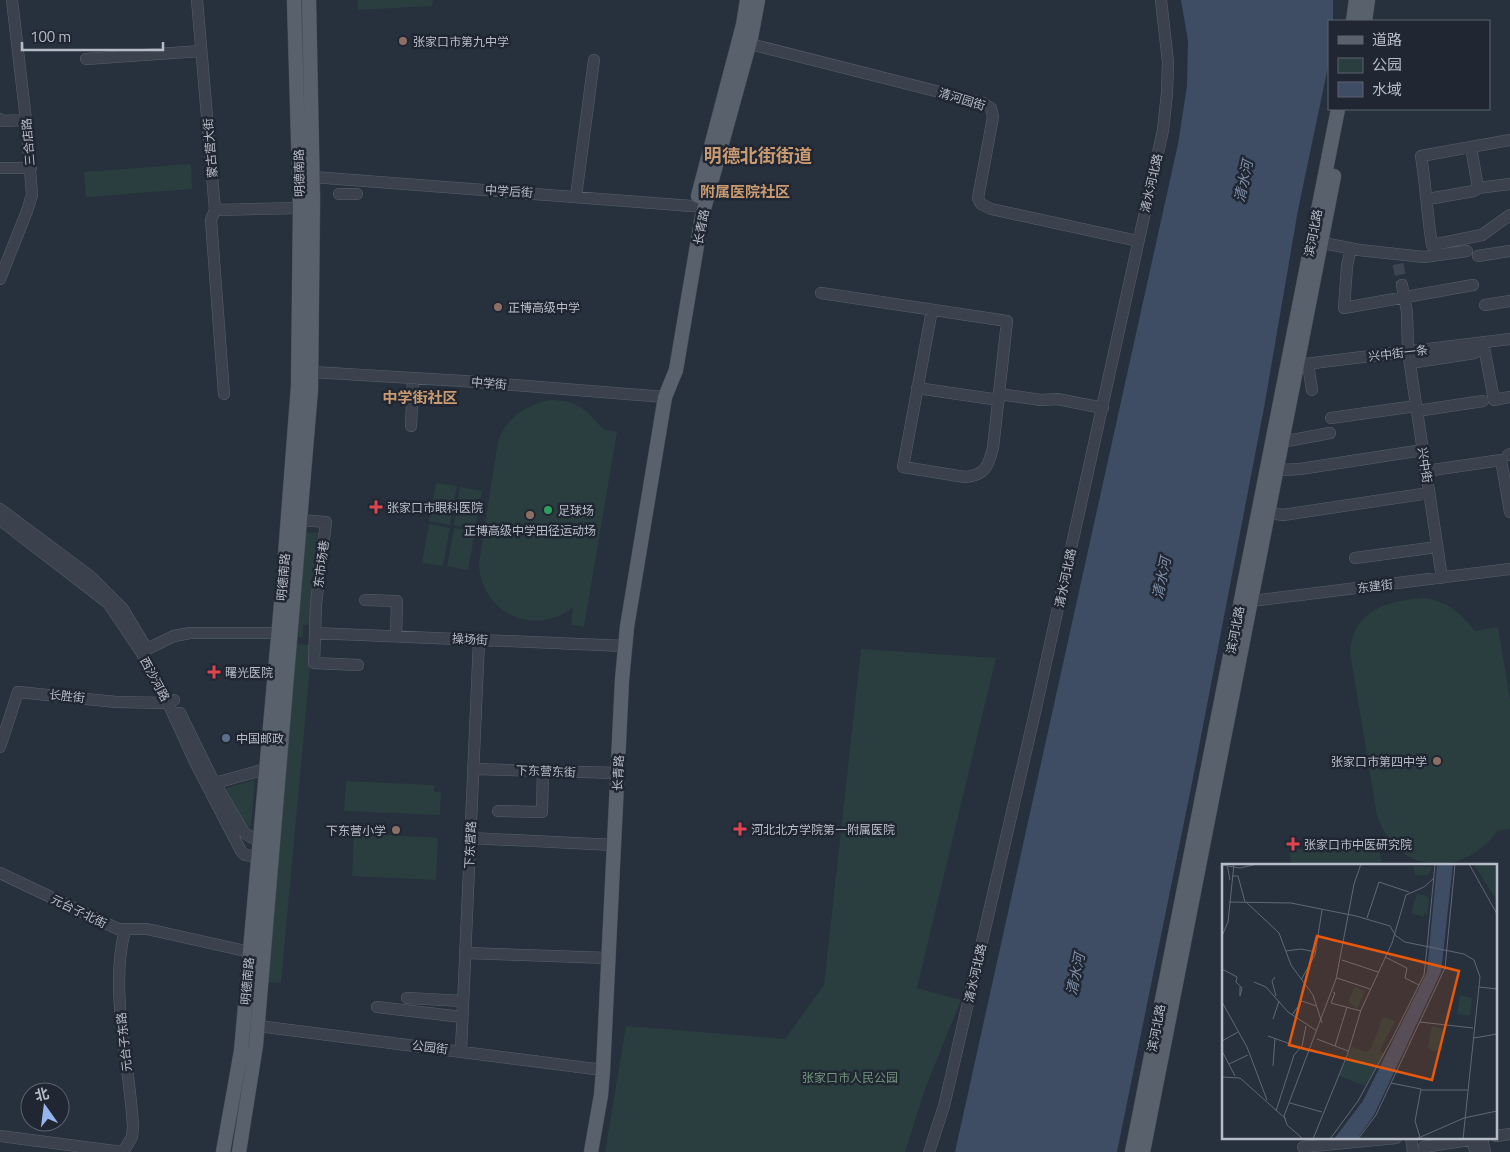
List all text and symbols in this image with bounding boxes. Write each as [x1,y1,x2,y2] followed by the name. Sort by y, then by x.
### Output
[22,20,164,52] scale bar
[1328,20,1490,110] legend
[30,25,71,48] text: 100 m
[1372,28,1402,51] text: 道路
[413,32,509,51] place label: 张家口市第九中学
[397,35,409,47] marker: 张家口市第九中学
[1372,53,1402,76] text: 公园
[1372,78,1402,101] text: 水域
[936,83,988,115] street label: 清河园街
[16,117,40,167] street label: 三合店路
[198,117,222,179] street label: 蒙古营大街
[704,142,812,169] district label: 明德北街街道
[289,149,309,197] street label: 明德南路
[1135,152,1167,214] street label: 清水河北路
[1228,155,1258,204] water label: 清水河
[484,180,534,202] street label: 中学后街
[700,180,790,203] district label: 附属医院社区
[688,208,714,246] street label: 长青路
[1299,208,1327,258] street label: 滨河北路
[508,298,580,317] place label: 正博高级中学
[492,301,504,313] marker: 正博高级中学
[1367,340,1429,366] street label: 兴中街一条
[470,372,508,394] street label: 中学街
[382,386,458,409] district label: 中学街社区
[1413,446,1437,484] street label: 兴中街
[387,498,483,517] place label: 张家口市眼科医院
[369,500,383,514] marker: 张家口市眼科医院
[558,501,594,520] place label: 足球场
[542,504,554,516] marker: 足球场
[524,509,536,521] marker: 正博高级中学田径运动场
[464,521,596,540] place label: 正博高级中学田径运动场
[309,539,333,589] street label: 东市场巷
[1049,547,1081,609] street label: 清水河北路
[271,552,295,602] street label: 明德南路
[1146,552,1176,601] water label: 清水河
[1356,574,1394,598] street label: 东建街
[1221,605,1249,655] street label: 滨河北路
[452,629,488,649] street label: 操场街
[135,653,175,705] street label: 西沙河路
[225,663,273,682] place label: 曙光医院
[207,665,221,679] marker: 曙光医院
[48,685,86,707] street label: 长胜街
[236,729,284,748] place label: 中国邮政
[220,732,232,744] marker: 中国邮政
[1331,752,1427,771] place label: 张家口市第四中学
[608,755,628,791] street label: 长青路
[1431,755,1443,767] marker: 张家口市第四中学
[516,760,576,782] street label: 下东营东街
[751,820,895,839] place label: 河北北方学院第一附属医院
[326,821,386,840] place label: 下东营小学
[459,821,481,869] street label: 下东营路
[733,822,747,836] marker: 河北北方学院第一附属医院
[390,824,402,836] marker: 下东营小学
[1304,835,1412,854] place label: 张家口市中医研究院
[1286,837,1300,851] marker: 张家口市中医研究院
[1222,864,1498,1140] inset map
[48,889,110,933] street label: 元台子北街
[959,942,991,1004] street label: 清水河北路
[1060,948,1090,997] water label: 清水河
[235,956,259,1006] street label: 明德南路
[1142,1003,1170,1053] street label: 滨河北路
[111,1011,137,1073] street label: 元台子东路
[411,1035,449,1059] street label: 公园街
[802,1068,898,1087] park label: 张家口市人民公园
[20,1082,70,1132] north arrow
[32,1082,51,1106] text: 北

